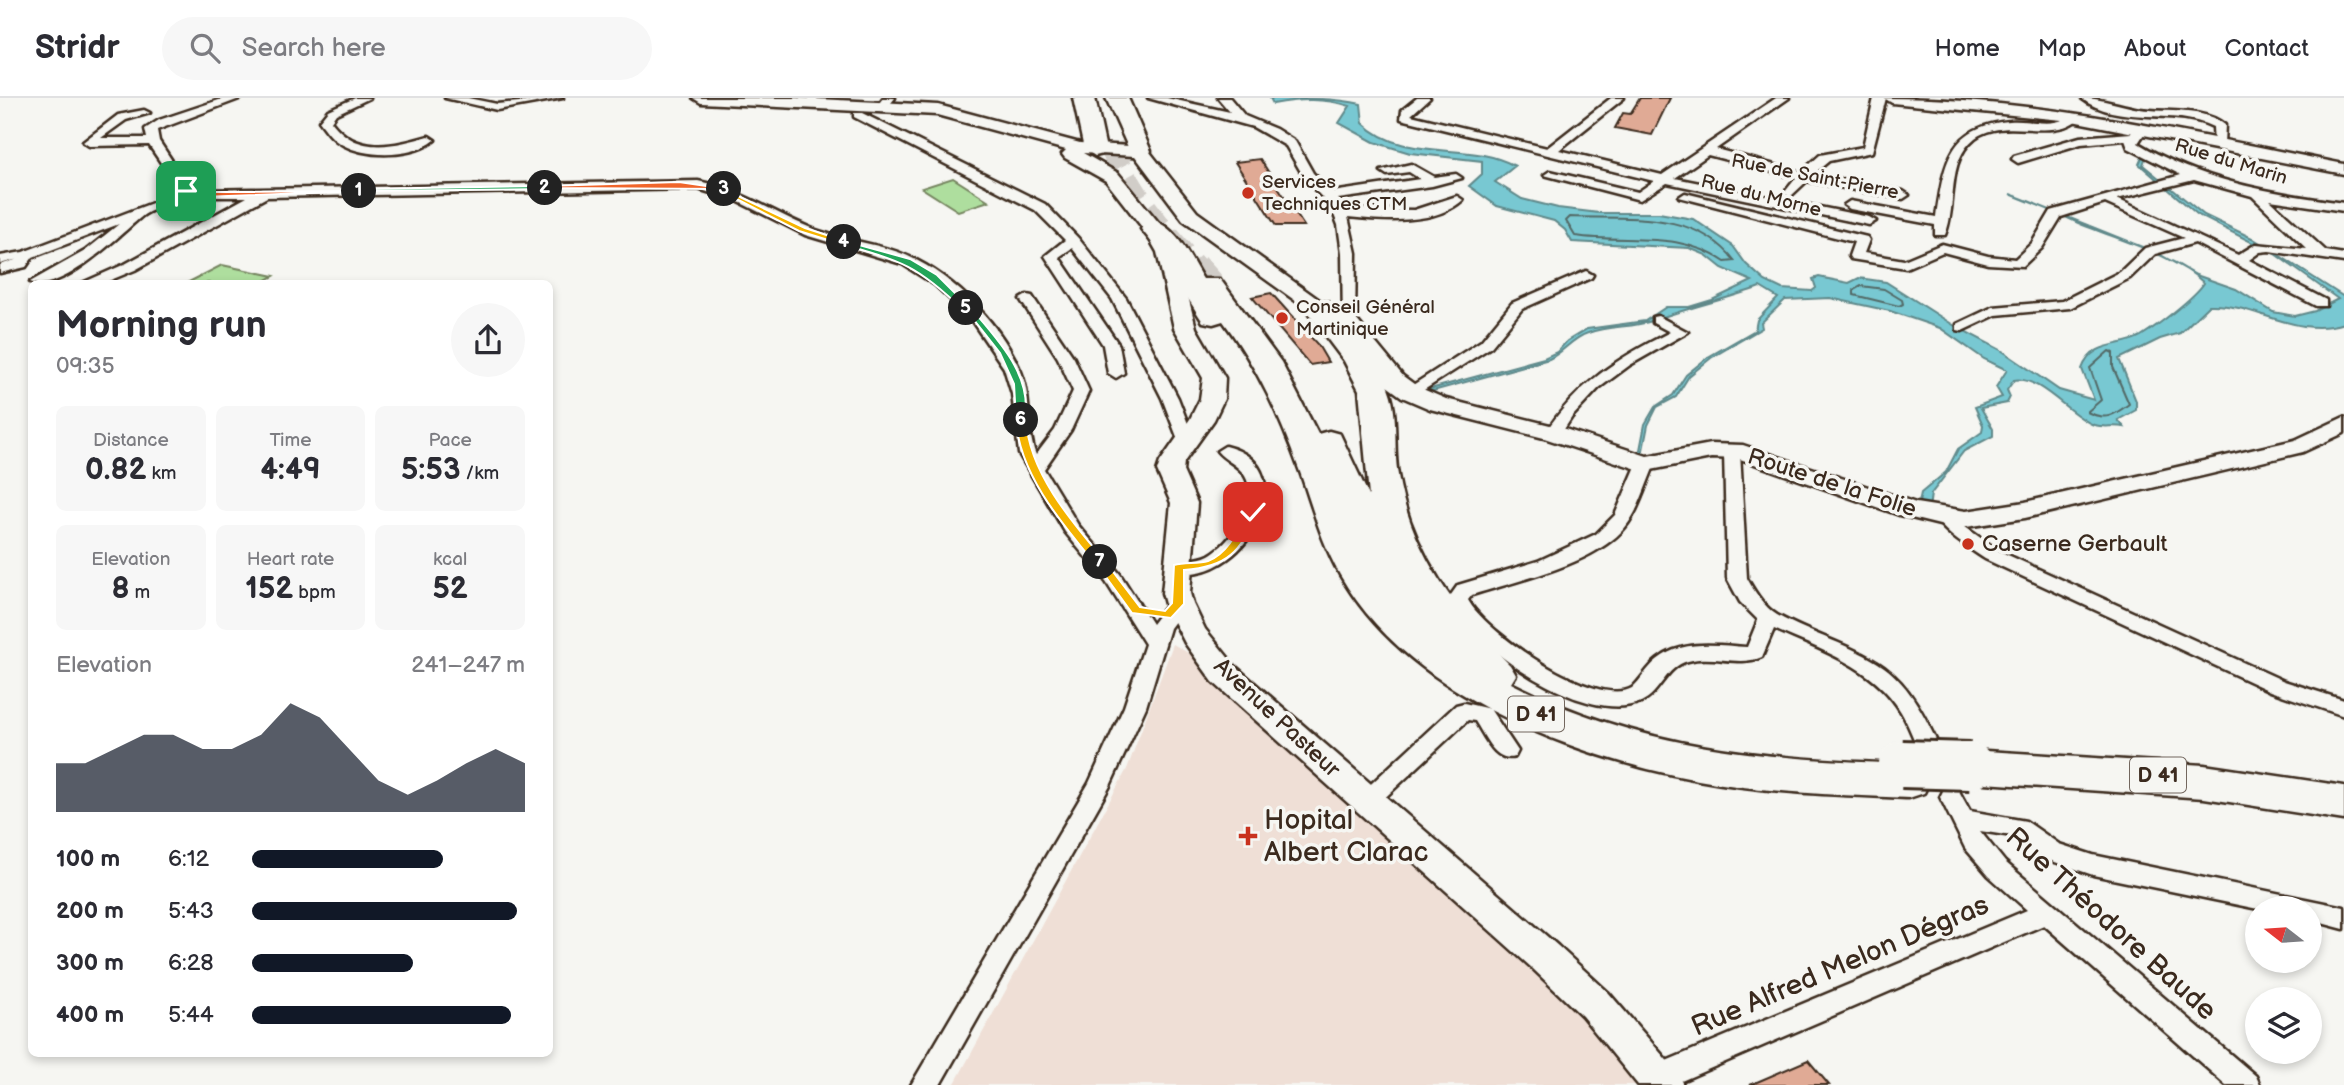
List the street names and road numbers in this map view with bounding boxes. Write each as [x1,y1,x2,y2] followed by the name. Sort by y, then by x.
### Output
[2172,134,2290,190] street label: Rue du Marin
[1729,150,1901,204] street label: Rue de Saint-Pierre
[1698,170,1824,222] street label: Rue du Morne
[1744,443,1920,523] street label: Route de la Folie
[1208,652,1346,784] street label: Avenue Pasteur
[1508,696,1564,732] road number: D 41
[2130,758,2186,792] road number: D 41
[1999,821,2223,1027] street label: Rue Théodore Baude
[1686,888,1994,1044] street label: Rue Alfred Melon Dégras

